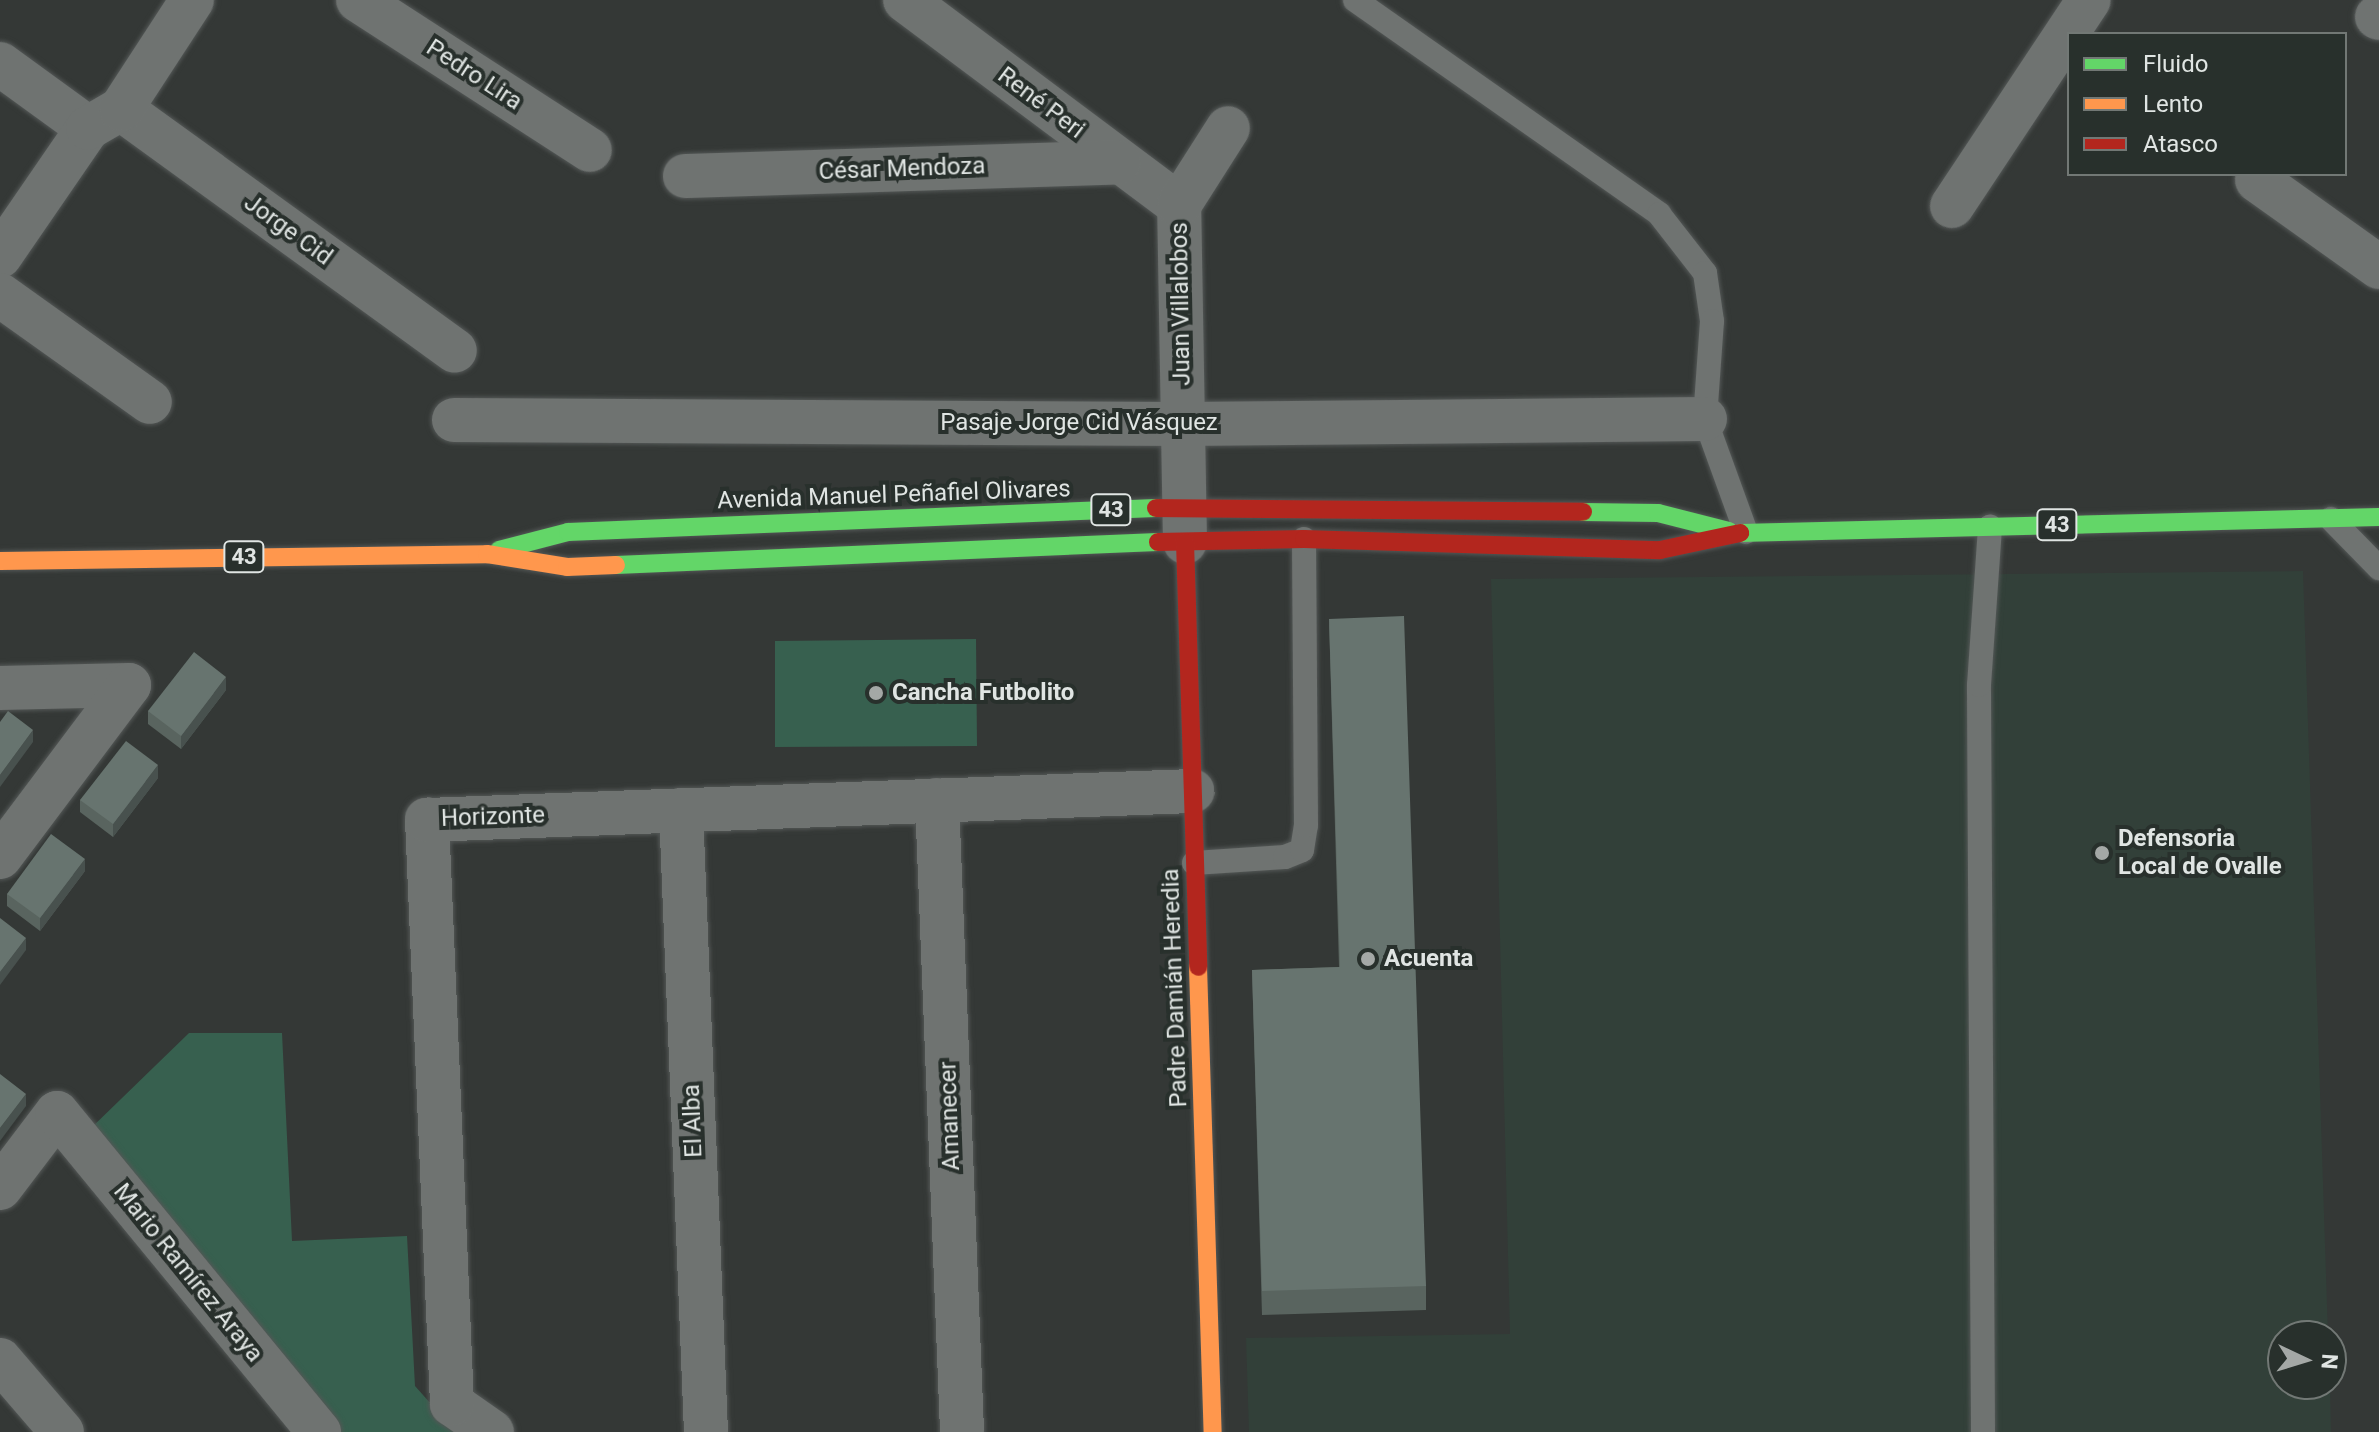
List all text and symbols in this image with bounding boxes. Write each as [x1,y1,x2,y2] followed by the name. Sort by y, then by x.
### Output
[2067,32,2347,176] legend
[421,33,527,117] street label: Pedro Lira
[2143,50,2208,78] text: Fluido
[992,61,1090,145] street label: René Peri
[2143,90,2203,118] text: Lento
[2143,130,2218,158] text: Atasco
[818,152,986,186] street label: César Mendoza
[238,188,338,272] street label: Jorge Cid
[1165,222,1197,386] street label: Juan Villalobos
[940,409,1218,437] street label: Pasaje Jorge Cid Vásquez
[717,474,1071,516] street label: Avenida Manuel Peñafiel Olivares
[1089,492,1133,528] road number: 43
[2035,507,2079,543] road number: 43
[222,539,266,575] road number: 43
[892,679,1074,707] place label: Cancha Futbolito
[867,684,885,702] marker: Cancha Futbolito
[441,801,545,833] street label: Horizonte
[2118,825,2282,881] place label: Defensoria Local de Ovalle
[2093,844,2111,862] marker: Defensoria Local de Ovalle
[1156,868,1194,1108] street label: Padre Damián Heredia
[1384,945,1473,973] place label: Acuenta
[1359,950,1377,968] marker: Acuenta
[934,1061,966,1171] street label: Amanecer
[677,1084,709,1158] street label: El Alba
[107,1178,269,1368] street label: Mario Ramírez Araya
[2267,1320,2347,1400] north arrow
[2316,1353,2342,1370] text: N

